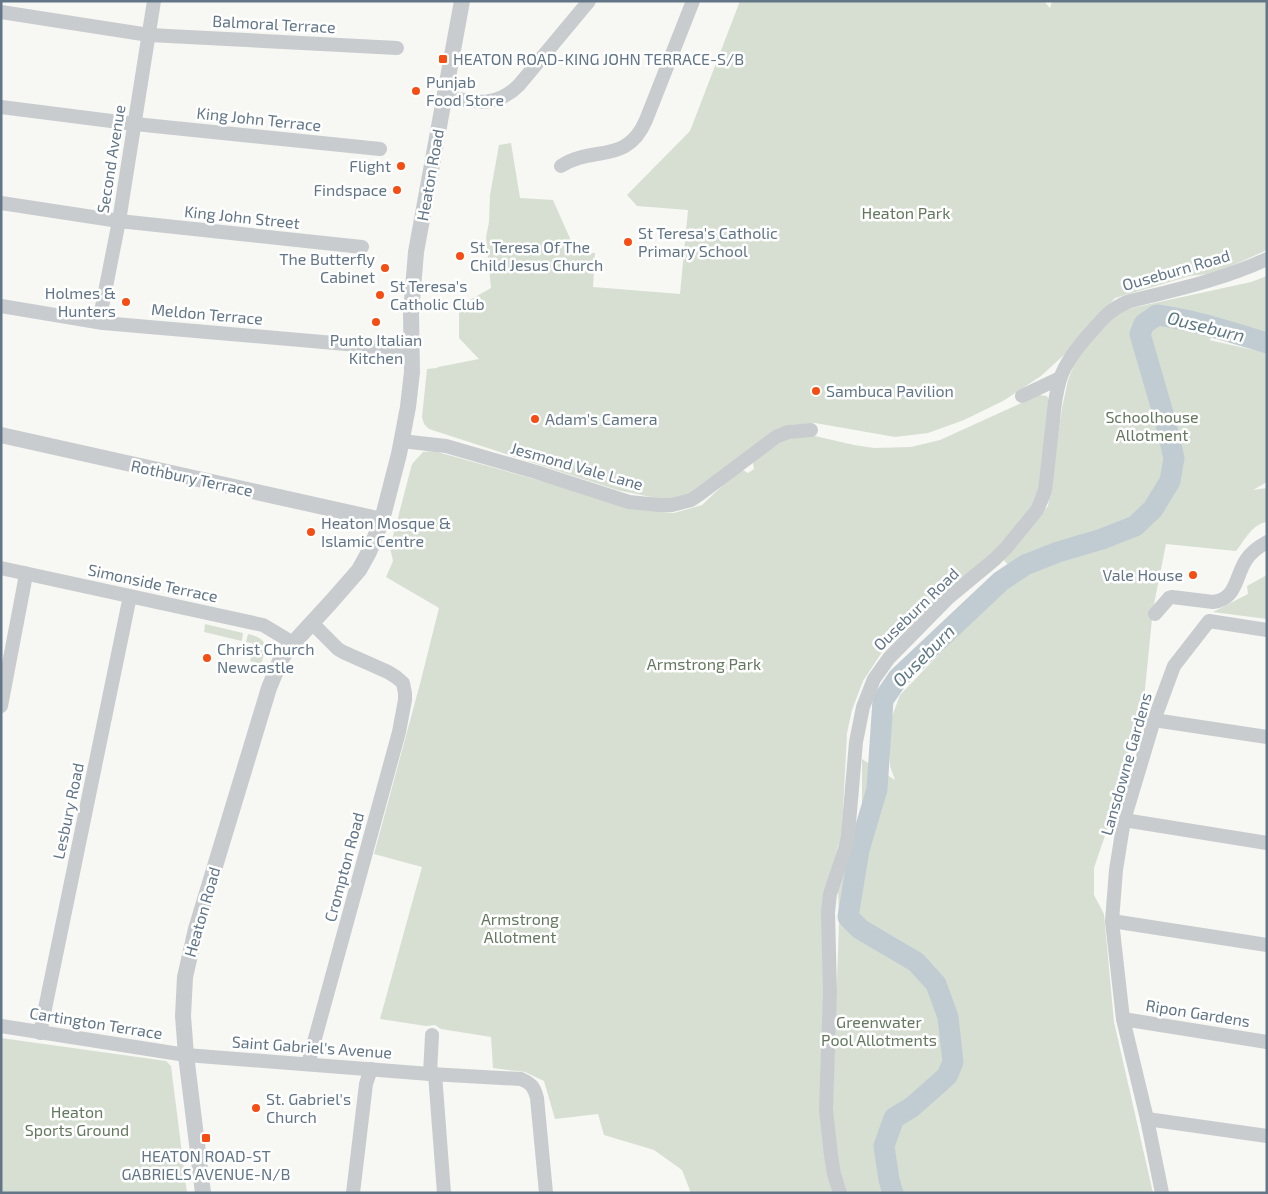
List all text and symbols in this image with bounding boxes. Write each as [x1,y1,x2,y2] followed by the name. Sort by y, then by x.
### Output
[212,11,336,36] street label: Balmoral Terrace
[453,49,744,68] place label: HEATON ROAD-KING JOHN TERRACE-S/B
[437,53,449,65] marker: HEATON ROAD-KING JOHN TERRACE-S/B
[426,72,504,109] place label: Punjab Food Store
[410,85,422,97] marker: Punjab Food Store
[93,103,128,215] street label: Second Avenue
[196,103,322,134] street label: King John Terrace
[412,127,447,222] street label: Heaton Road
[349,156,391,175] place label: Flight
[395,160,407,172] marker: Flight
[313,180,387,199] place label: Findspace
[391,184,403,196] marker: Findspace
[183,201,301,232] street label: King John Street
[862,203,950,222] park label: Heaton Park
[638,223,778,260] place label: St Teresa's Catholic Primary School
[622,236,634,248] marker: St Teresa's Catholic Primary School
[470,237,603,274] place label: St. Teresa Of The Child Jesus Church
[1120,245,1232,294] street label: Ouseburn Road
[279,249,376,286] place label: The Butterfly Cabinet
[454,250,466,262] marker: St. Teresa Of The Child Jesus Church
[379,262,391,274] marker: The Butterfly Cabinet
[390,276,485,313] place label: St Teresa's Catholic Club
[45,283,116,320] place label: Holmes & Hunters
[374,289,386,301] marker: St Teresa's Catholic Club
[120,296,132,308] marker: Holmes & Hunters
[150,299,264,328] street label: Meldon Terrace
[1165,306,1247,346] water label: Ouseburn
[370,316,382,328] marker: Punto Italian Kitchen
[330,330,422,367] place label: Punto Italian Kitchen
[826,381,954,400] place label: Sambuca Pavilion
[810,385,822,397] marker: Sambuca Pavilion
[1105,407,1199,444] park label: Schoolhouse Allotment
[545,409,658,428] place label: Adam's Camera
[529,413,541,425] marker: Adam's Camera
[509,438,646,494] street label: Jesmond Vale Lane
[129,455,255,500] street label: Rothbury Terrace
[321,513,451,550] place label: Heaton Mosque & Islamic Centre
[305,526,317,538] marker: Heaton Mosque & Islamic Centre
[86,559,220,606] street label: Simonside Terrace
[869,564,963,654] street label: Ouseburn Road
[1102,565,1183,584] place label: Vale House
[1187,569,1199,581] marker: Vale House
[888,620,960,692] water label: Ouseburn
[217,639,314,676] place label: Christ Church Newcastle
[201,652,213,664] marker: Christ Church Newcastle
[647,654,761,673] park label: Armstrong Park
[1096,690,1155,837] street label: Lansdowne Gardens
[48,761,87,861] street label: Lesbury Road
[320,810,367,924] street label: Crompton Road
[180,865,223,959] street label: Heaton Road
[481,909,559,946] park label: Armstrong Allotment
[1145,995,1252,1030] street label: Ripon Gardens
[28,1003,164,1042] street label: Cartington Terrace
[821,1012,937,1049] park label: Greenwater Pool Allotments
[231,1031,393,1062] street label: Saint Gabriel's Avenue
[266,1089,351,1126] place label: St. Gabriel's Church
[25,1102,129,1139] park label: Heaton Sports Ground
[250,1102,262,1114] marker: St. Gabriel's Church
[200,1132,212,1144] marker: HEATON ROAD-ST GABRIELS AVENUE-N/B
[122,1146,290,1183] place label: HEATON ROAD-ST GABRIELS AVENUE-N/B

